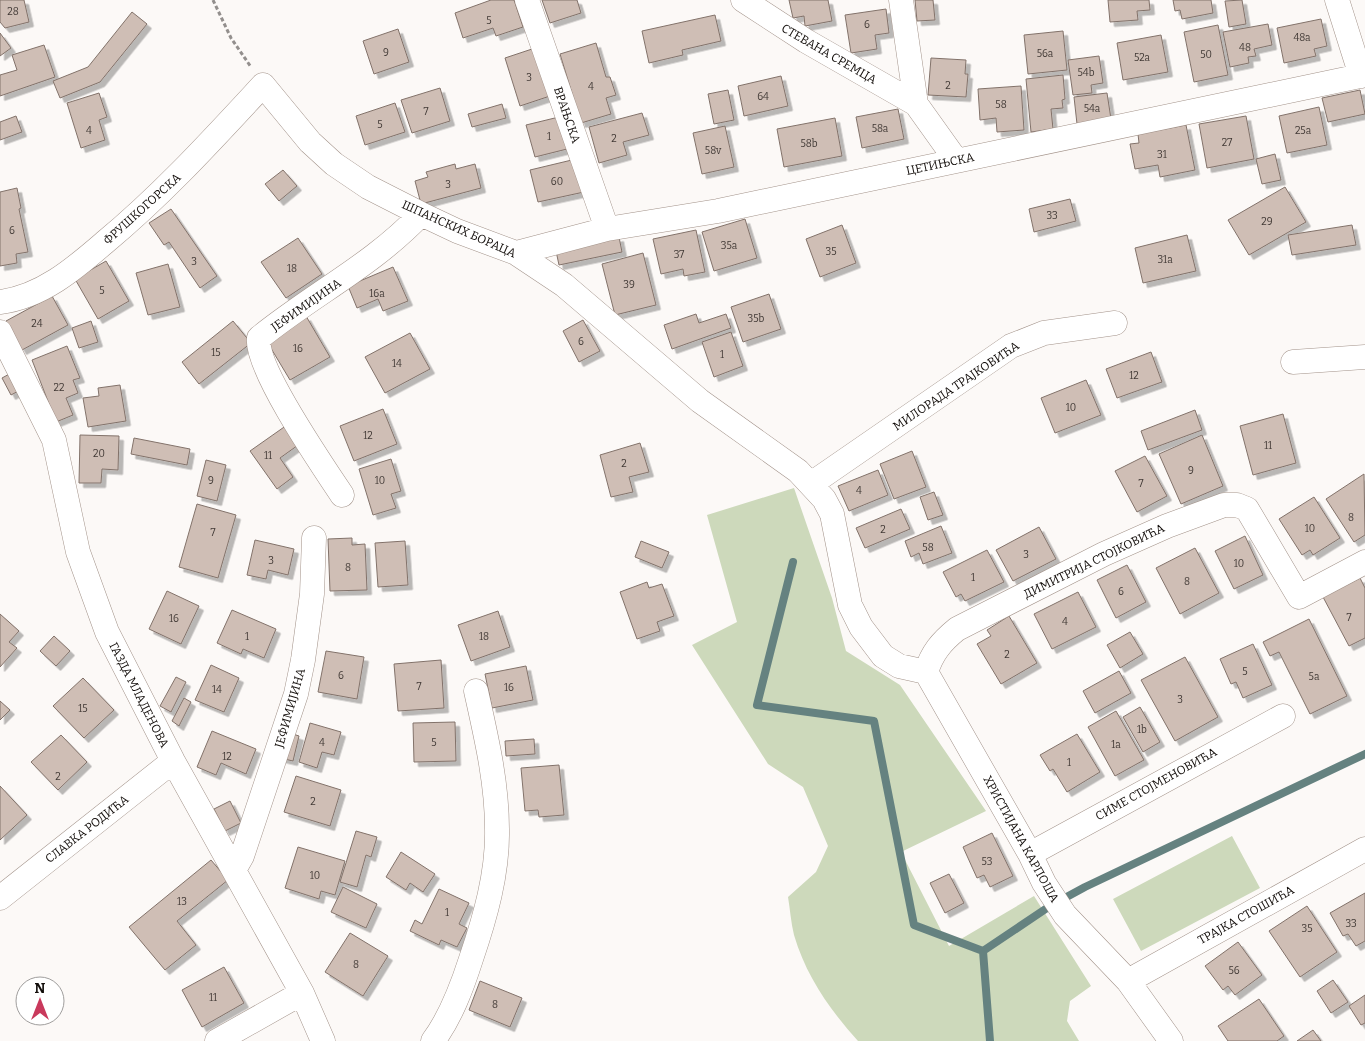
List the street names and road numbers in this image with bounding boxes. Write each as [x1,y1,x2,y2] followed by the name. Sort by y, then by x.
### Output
[779,21,879,87] street label: СТЕВАНА СРЕМЦА
[551,85,583,146] street label: ВРАЊСКА
[905,150,976,178] street label: ЦЕТИЊСКА
[100,170,184,248] street label: ФРУШКОГОРСКА
[400,198,519,261] street label: ШПАНСКИХ БОРАЦА
[268,275,344,335] street label: ЈЕФИМИЈИНА
[890,338,1022,434] street label: МИЛОРАДА ТРАЈКОВИЋА
[1021,521,1167,601] street label: ДИМИТРИЈА СТОЈКОВИЋА
[106,640,172,750] street label: ГАЗДА МЛАДЕНОВА
[272,666,308,750] street label: ЈЕФИМИЈИНА
[1093,745,1220,823] street label: СИМЕ СТОЈМЕНОВИЋА
[980,773,1062,905] street label: ХРИСТИЈАНА КАРПОША
[43,792,132,866] street label: СЛАВКА РОДИЋА
[1195,883,1297,947] street label: ТРАЈКА СТОШИЋА

